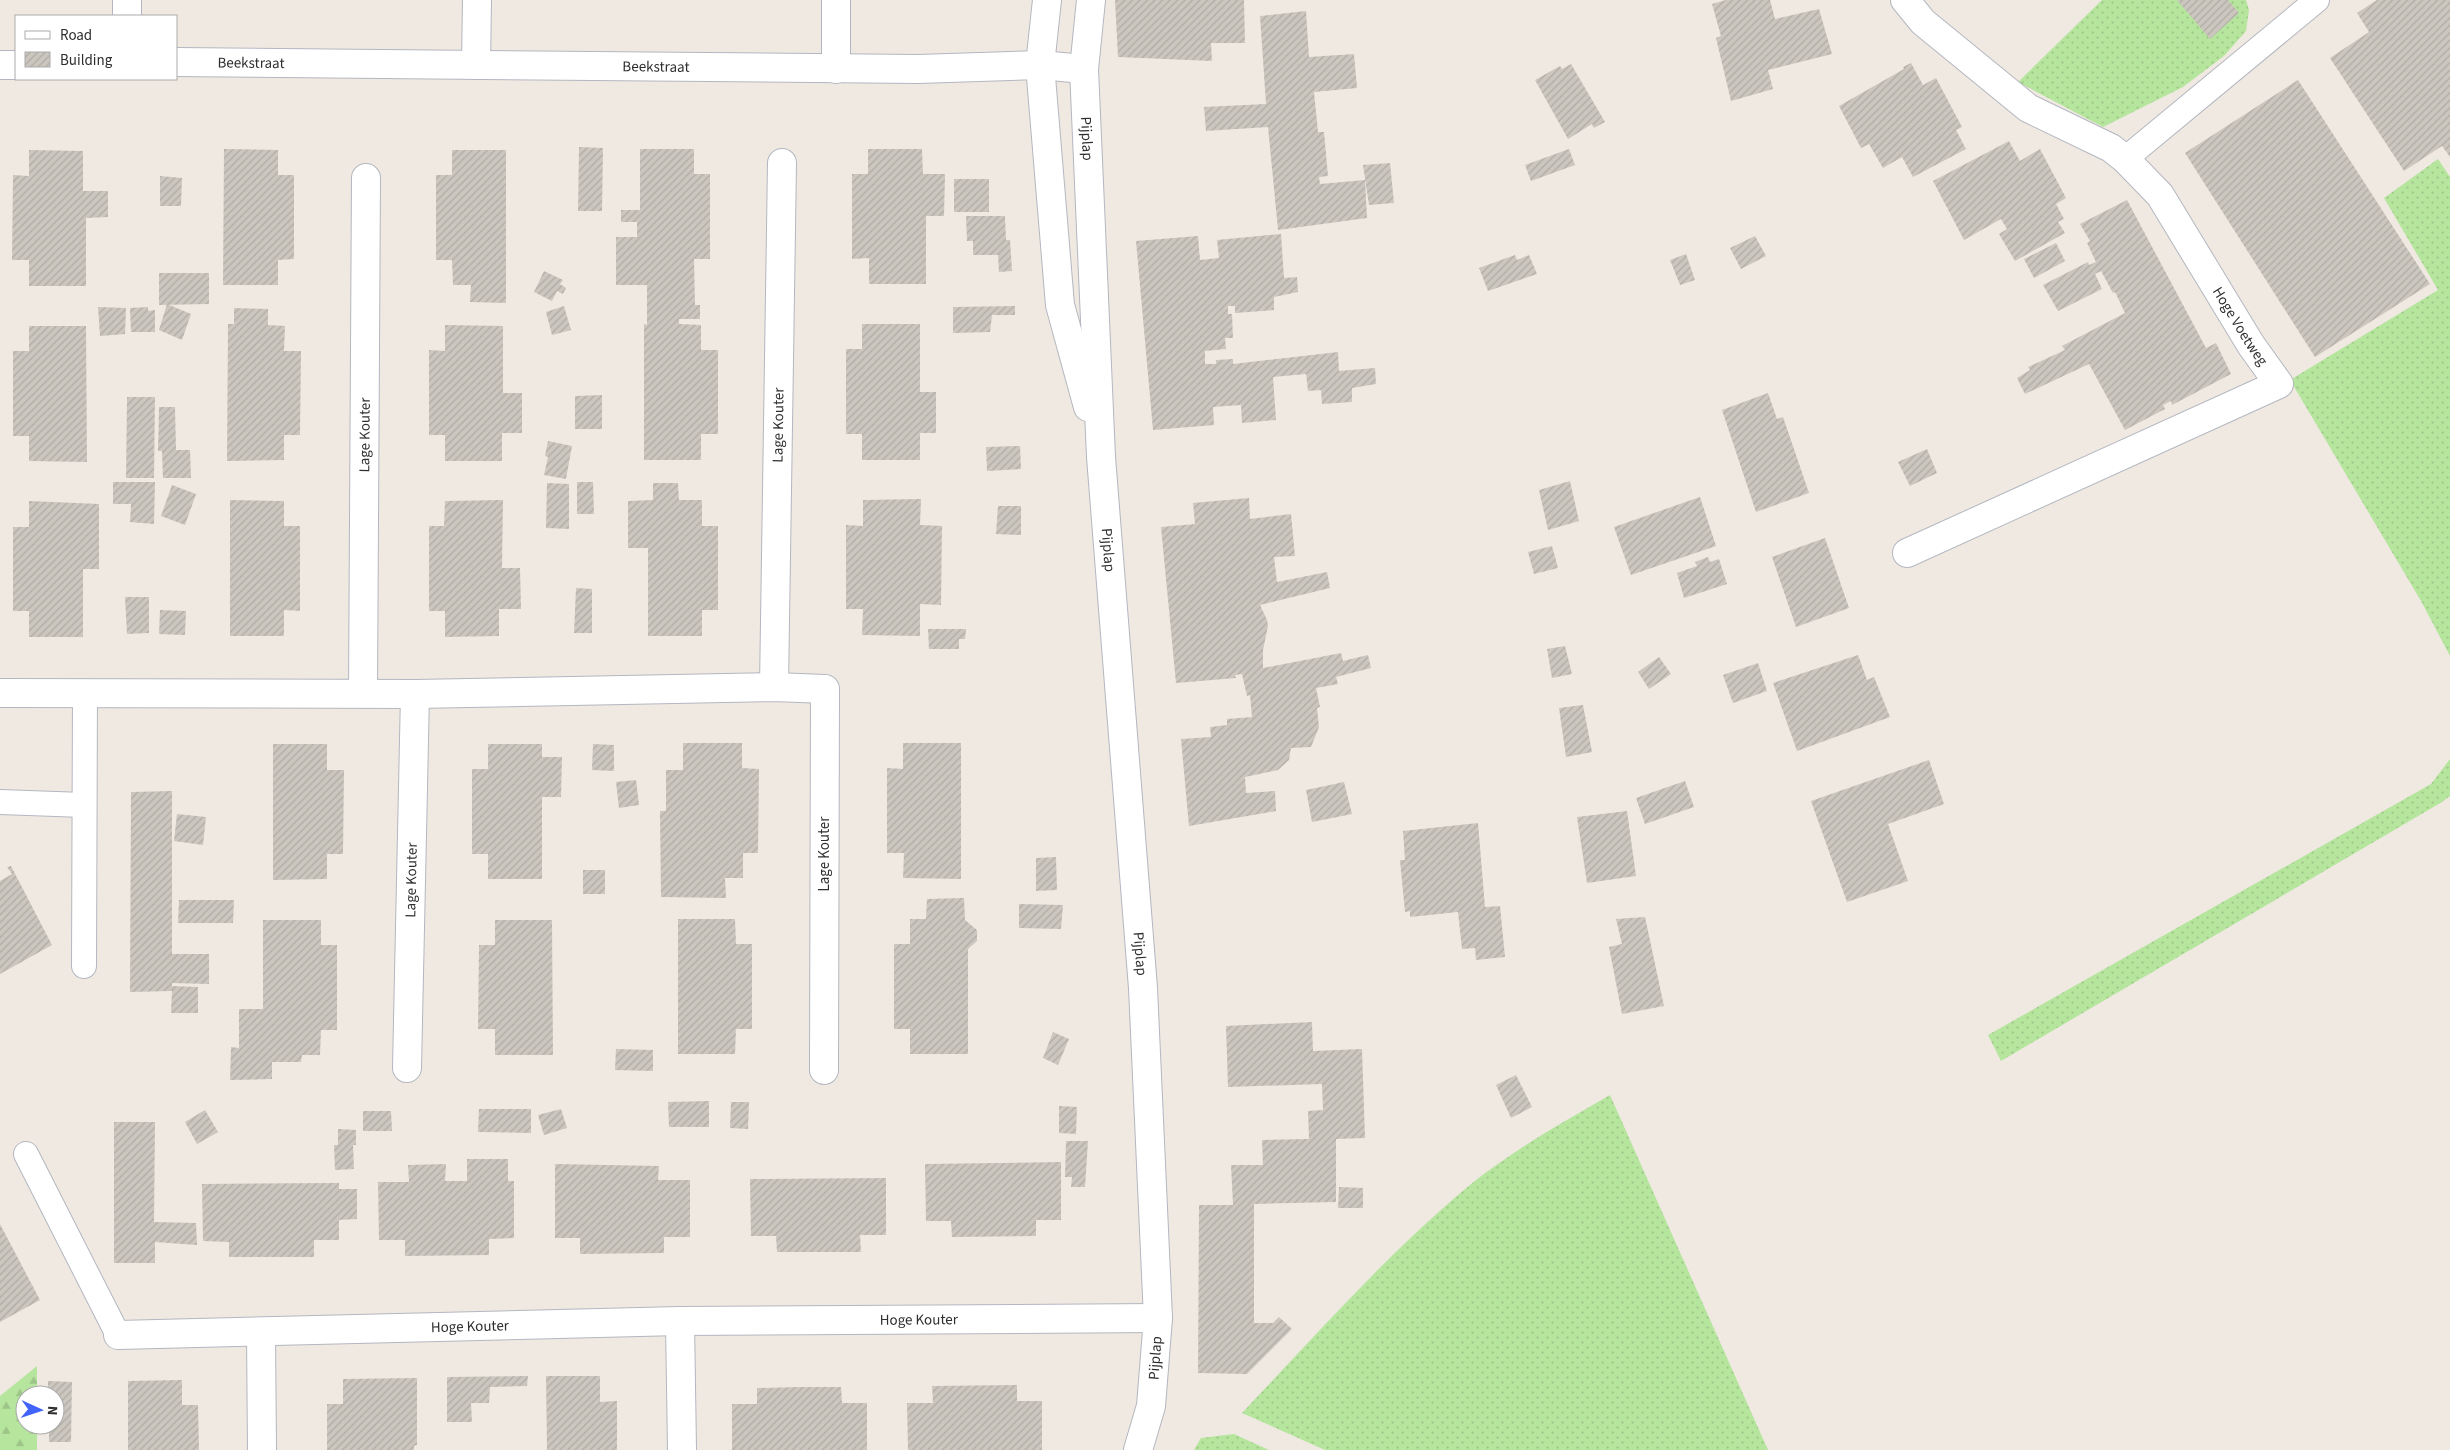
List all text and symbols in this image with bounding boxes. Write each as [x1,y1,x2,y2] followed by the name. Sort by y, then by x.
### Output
[15,15,178,80] legend
[60,25,92,46] text: Road
[60,50,113,71] text: Building
[217,52,285,74] street label: Beekstraat
[622,56,690,78] street label: Beekstraat
[1075,116,1098,161] street label: Pijplap
[2207,283,2273,370] street label: Hoge Voetweg
[767,387,790,463] street label: Lage Kouter
[354,397,376,473] street label: Lage Kouter
[1096,527,1120,573] street label: Pijplap
[814,816,835,892] street label: Lage Kouter
[400,841,423,918] street label: Lage Kouter
[1128,931,1152,977] street label: Pijplap
[880,1309,959,1331] street label: Hoge Kouter
[431,1315,510,1338] street label: Hoge Kouter
[1143,1335,1168,1381] street label: Pijplap
[15,1385,65,1435] north arrow
[42,1405,62,1416] text: N

